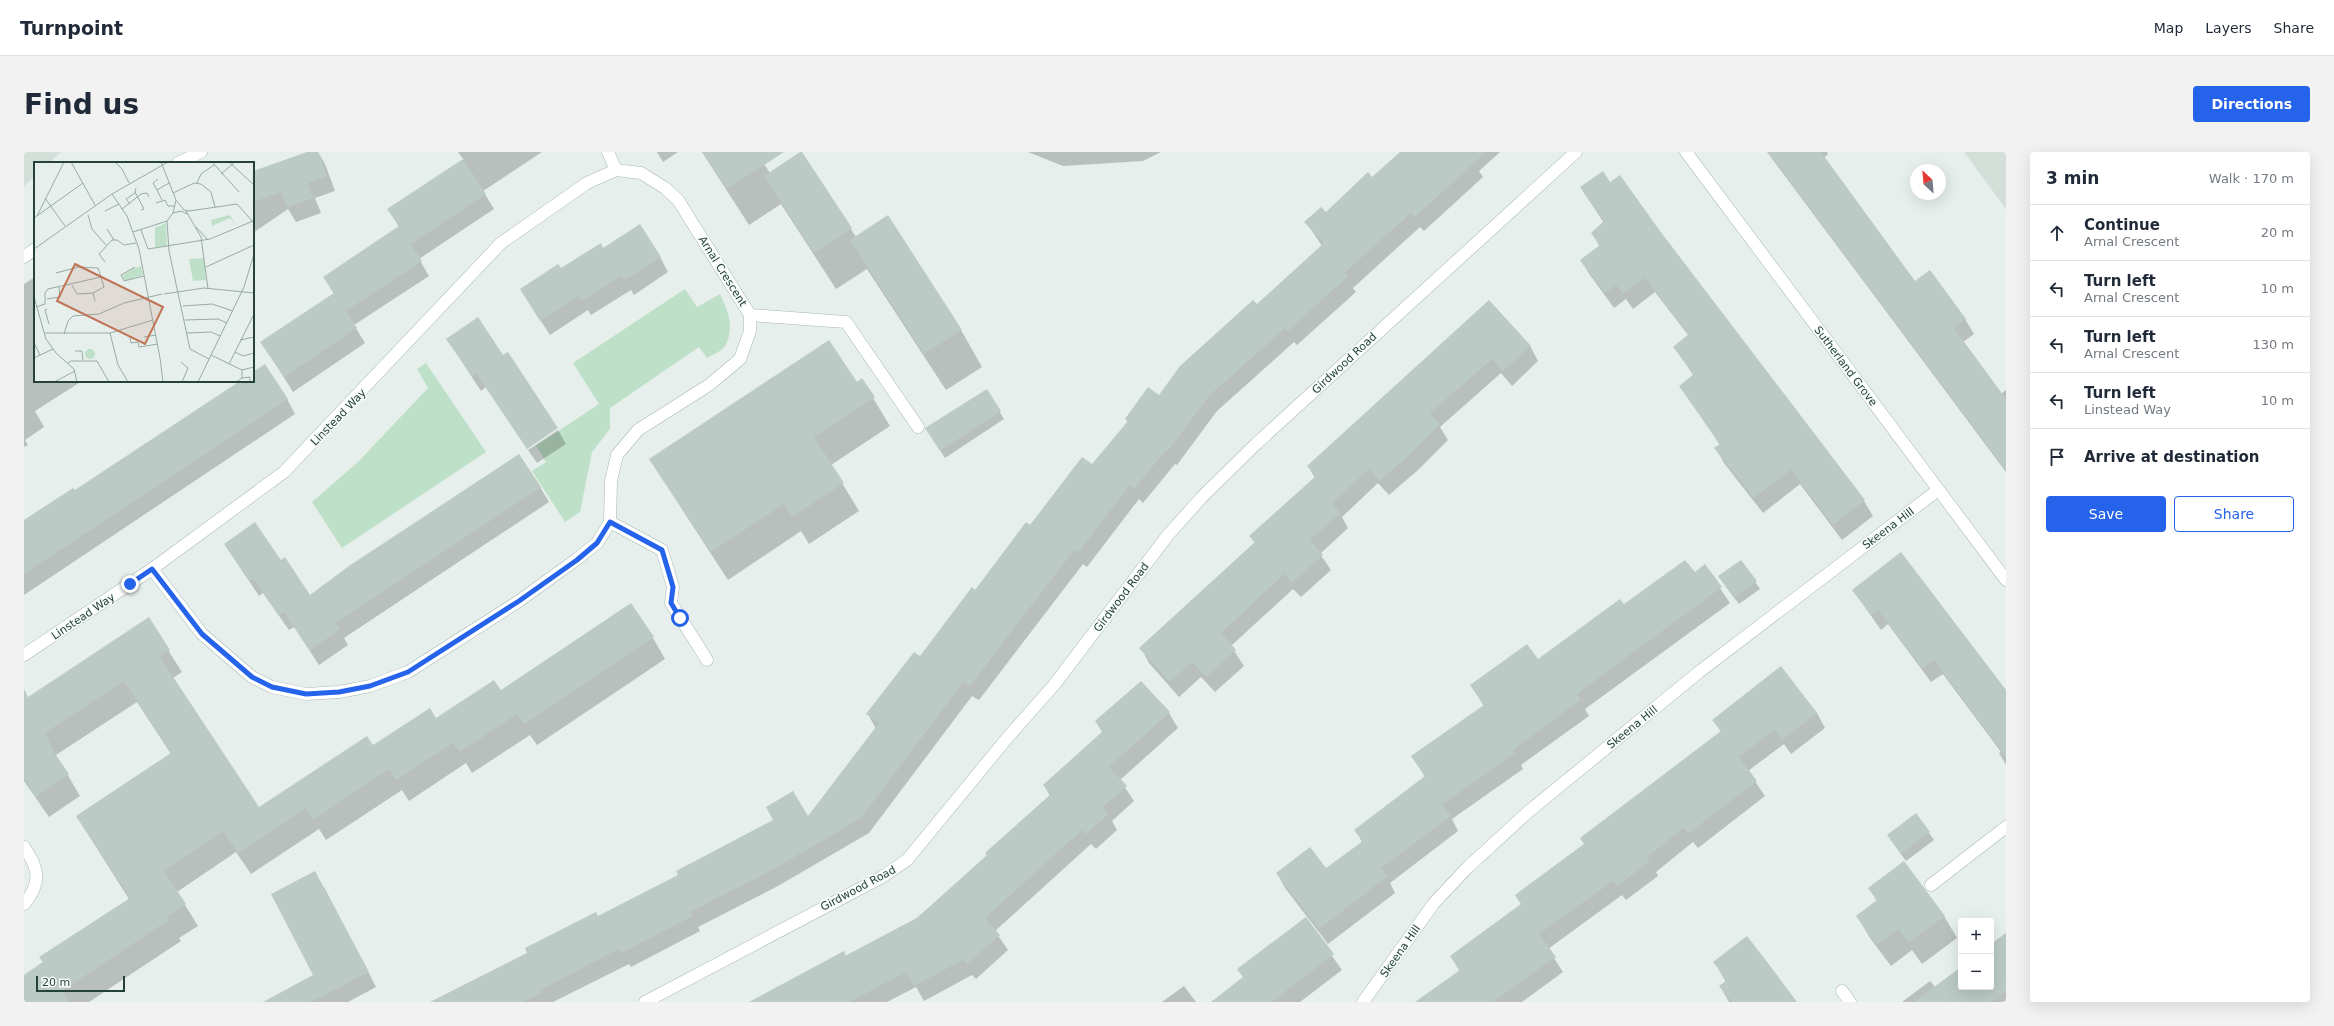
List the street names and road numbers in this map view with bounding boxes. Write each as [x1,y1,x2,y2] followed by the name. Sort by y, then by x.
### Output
[696,234,750,309] street label: Arnal Crescent
[1811,324,1880,409] street label: Sutherland Grove
[1309,330,1379,397] street label: Girdwood Road
[308,386,369,448] street label: Linstead Way
[1860,505,1917,552] street label: Skeena Hill
[1091,560,1152,635] street label: Girdwood Road
[49,590,118,642] street label: Linstead Way
[1604,703,1660,752] street label: Skeena Hill
[818,863,898,914] street label: Girdwood Road
[1378,923,1423,980] street label: Skeena Hill

